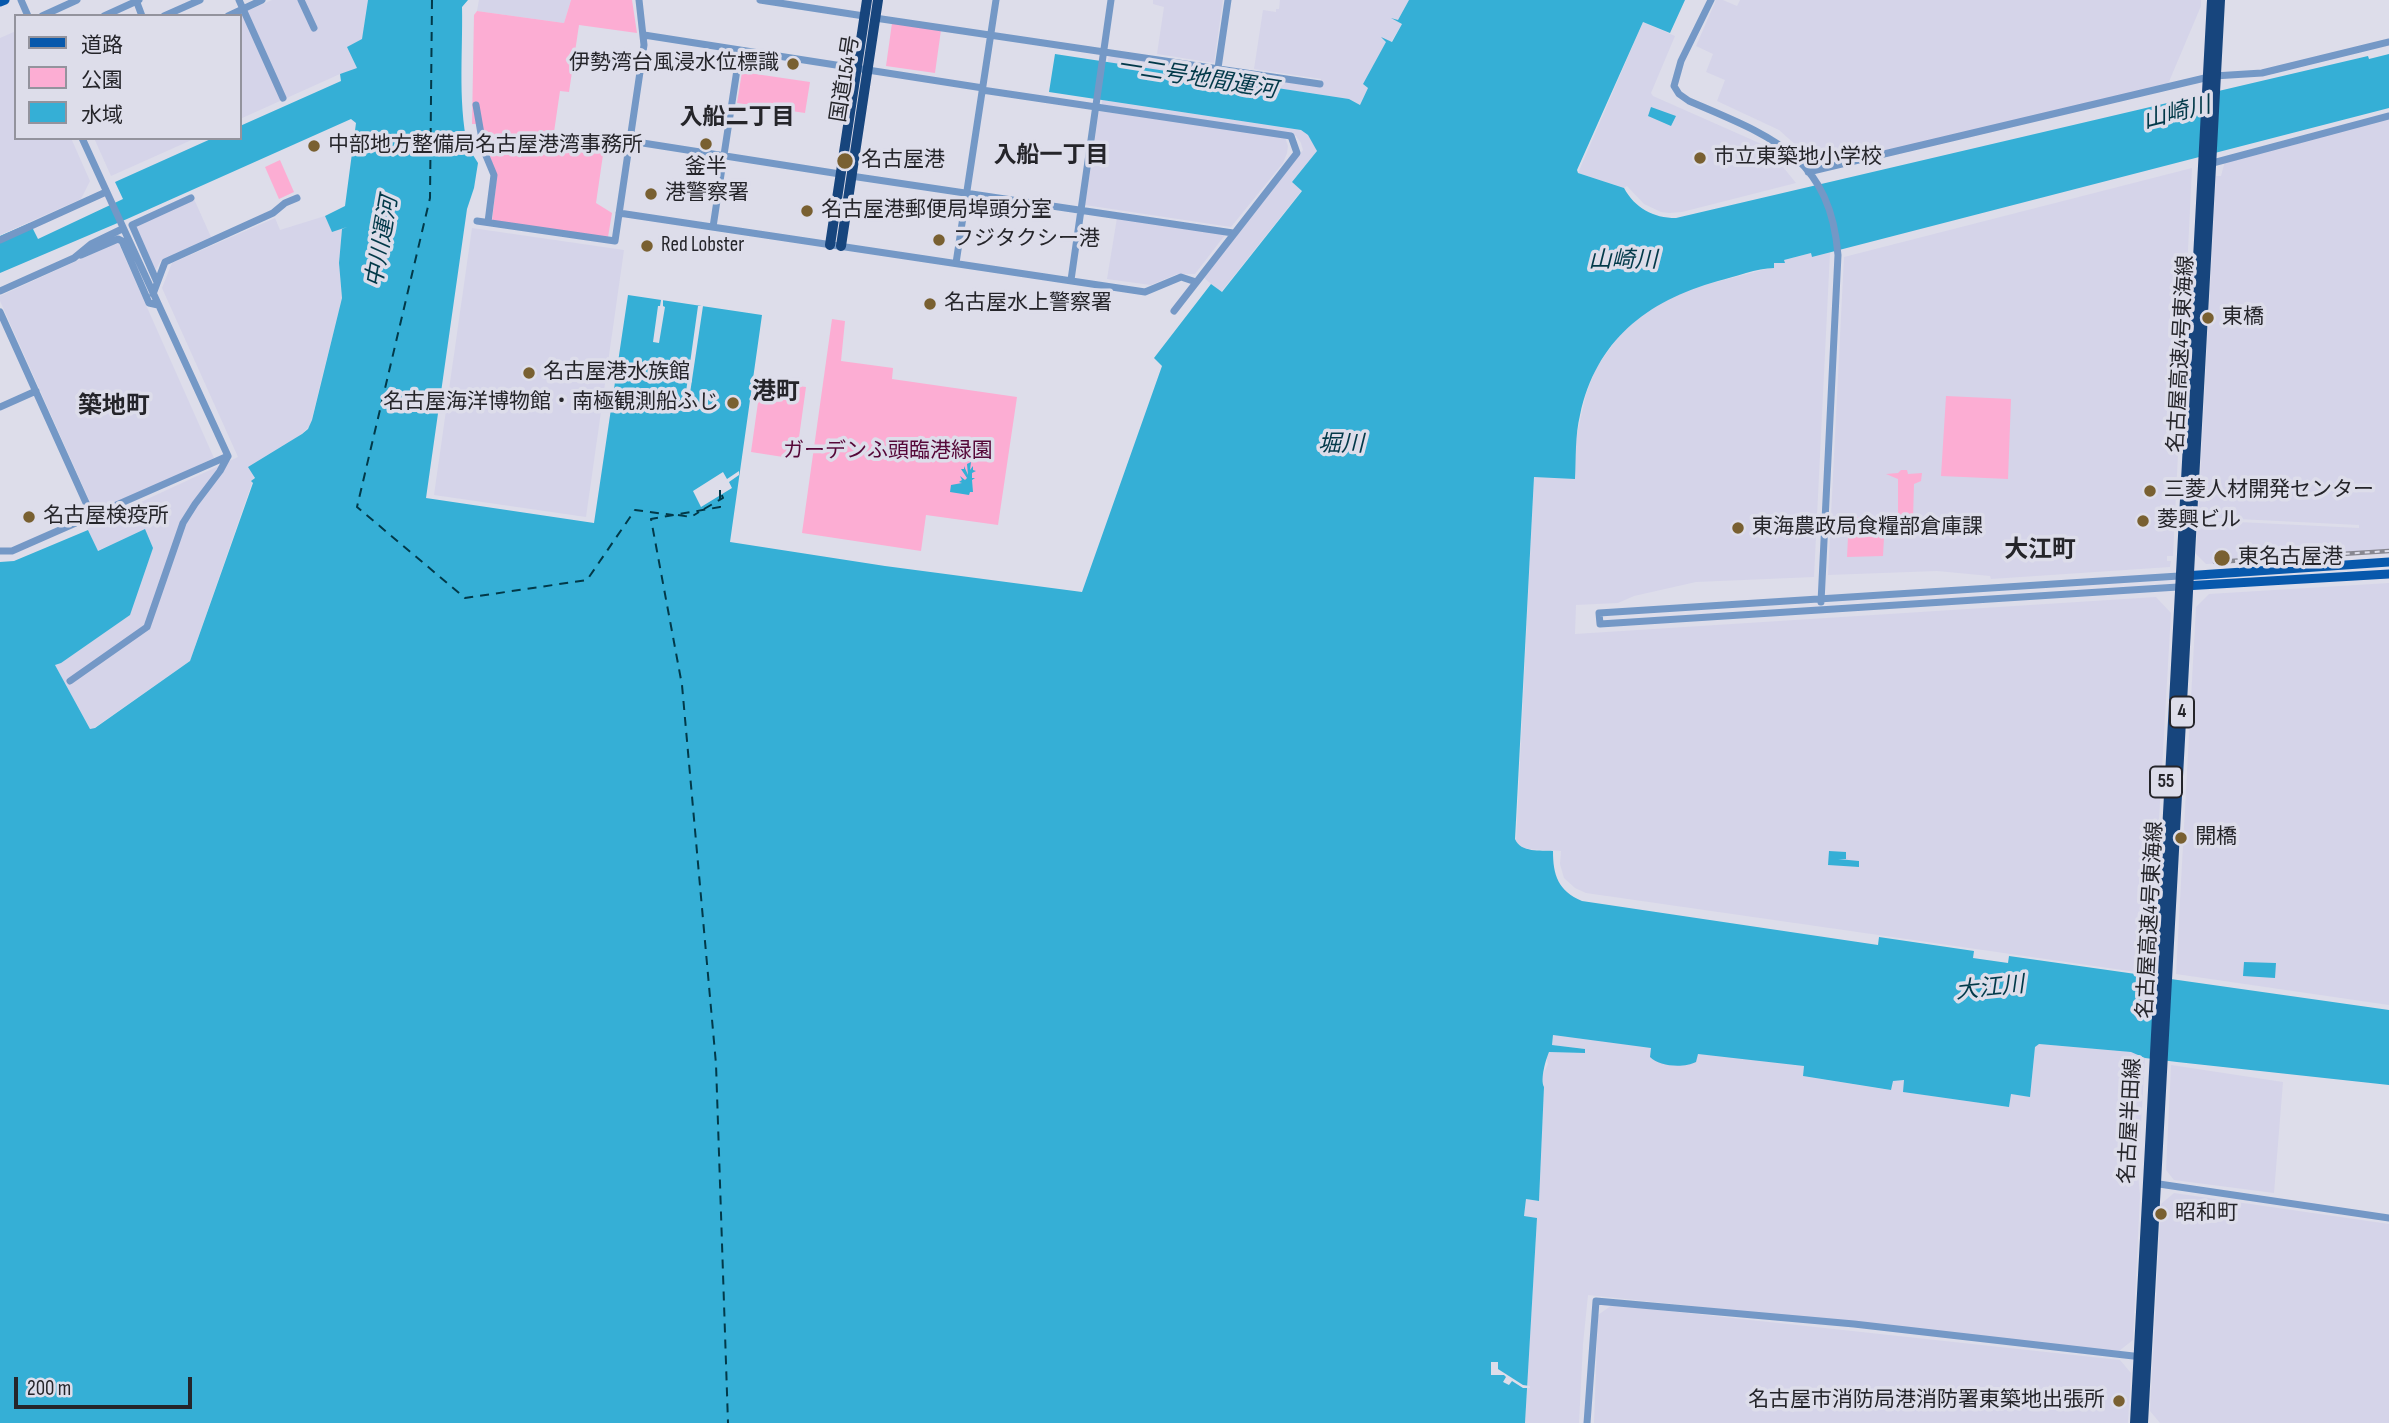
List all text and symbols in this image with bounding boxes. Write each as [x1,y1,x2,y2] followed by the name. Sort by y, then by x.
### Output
[14,14,242,140] legend
[81,33,123,58] text: 道路
[827,34,865,124] street label: 国道154号
[569,51,779,77] place label: 伊勢湾台風浸水位標識
[1115,53,1279,105] water label: 一二号地間運河
[785,56,801,72] marker: 伊勢湾台風浸水位標識
[81,68,123,93] text: 公園
[2140,92,2214,136] water label: 山崎川
[81,103,123,128] text: 水域
[680,104,794,132] district label: 入船二丁目
[328,133,643,159] place label: 中部地方整備局名古屋港湾事務所
[698,136,714,152] marker: 釜半
[306,138,322,154] marker: 中部地方整備局名古屋港湾事務所
[994,142,1108,170] district label: 入船一丁目
[1714,145,1882,171] place label: 市立東築地小学校
[861,148,945,174] place label: 名古屋港
[1692,150,1708,166] marker: 市立東築地小学校
[835,151,855,171] marker: 名古屋港
[685,155,727,181] place label: 釜半
[665,181,749,207] place label: 港警察署
[643,186,659,202] marker: 港警察署
[361,194,405,290] water label: 中川運河
[821,198,1052,224] place label: 名古屋港郵便局埠頭分室
[799,203,815,219] marker: 名古屋港郵便局埠頭分室
[953,227,1100,253] place label: フジタクシー港
[931,232,947,248] marker: フジタクシー港
[661,233,744,259] place label: Red Lobster
[639,238,655,254] marker: Red Lobster
[1589,247,1657,275] water label: 山崎川
[2164,255,2200,453] street label: 名古屋高速4号東海線
[944,291,1112,317] place label: 名古屋水上警察署
[922,296,938,312] marker: 名古屋水上警察署
[2222,305,2264,331] place label: 東橋
[2200,310,2216,326] marker: 東橋
[543,360,690,386] place label: 名古屋港水族館
[521,365,537,381] marker: 名古屋港水族館
[752,379,800,407] district label: 港町
[383,390,719,416] place label: 名古屋海洋博物館・南極観測船ふじ
[78,393,150,421] district label: 築地町
[725,395,741,411] marker: 名古屋海洋博物館・南極観測船ふじ
[1318,431,1364,459] water label: 堀川
[783,439,993,465] park label: ガーデンふ頭臨港緑園
[2164,478,2374,504] place label: 三菱人材開発センター
[2142,483,2158,499] marker: 三菱人材開発センター
[43,504,169,530] place label: 名古屋検疫所
[2157,508,2241,534] place label: 菱興ビル
[21,509,37,525] marker: 名古屋検疫所
[2135,513,2151,529] marker: 菱興ビル
[1752,515,1983,541] place label: 東海農政局食糧部倉庫課
[1730,520,1746,536] marker: 東海農政局食糧部倉庫課
[2004,537,2076,565] district label: 大江町
[2238,545,2343,571] place label: 東名古屋港
[2212,548,2232,568] marker: 東名古屋港
[2170,696,2194,727] road number: 4
[2150,766,2182,797] road number: 55
[2133,821,2169,1019] street label: 名古屋高速4号東海線
[2195,825,2237,851] place label: 開橋
[2173,830,2189,846] marker: 開橋
[1954,972,2026,1006] water label: 大江川
[2115,1057,2147,1185] street label: 名古屋半田線
[2175,1201,2238,1227] place label: 昭和町
[2153,1206,2169,1222] marker: 昭和町
[18,1364,196,1408] scale bar
[27,1376,71,1401] text: 200 m
[1748,1388,2105,1414] place label: 名古屋市消防局港消防署東築地出張所
[2111,1393,2127,1409] marker: 名古屋市消防局港消防署東築地出張所

